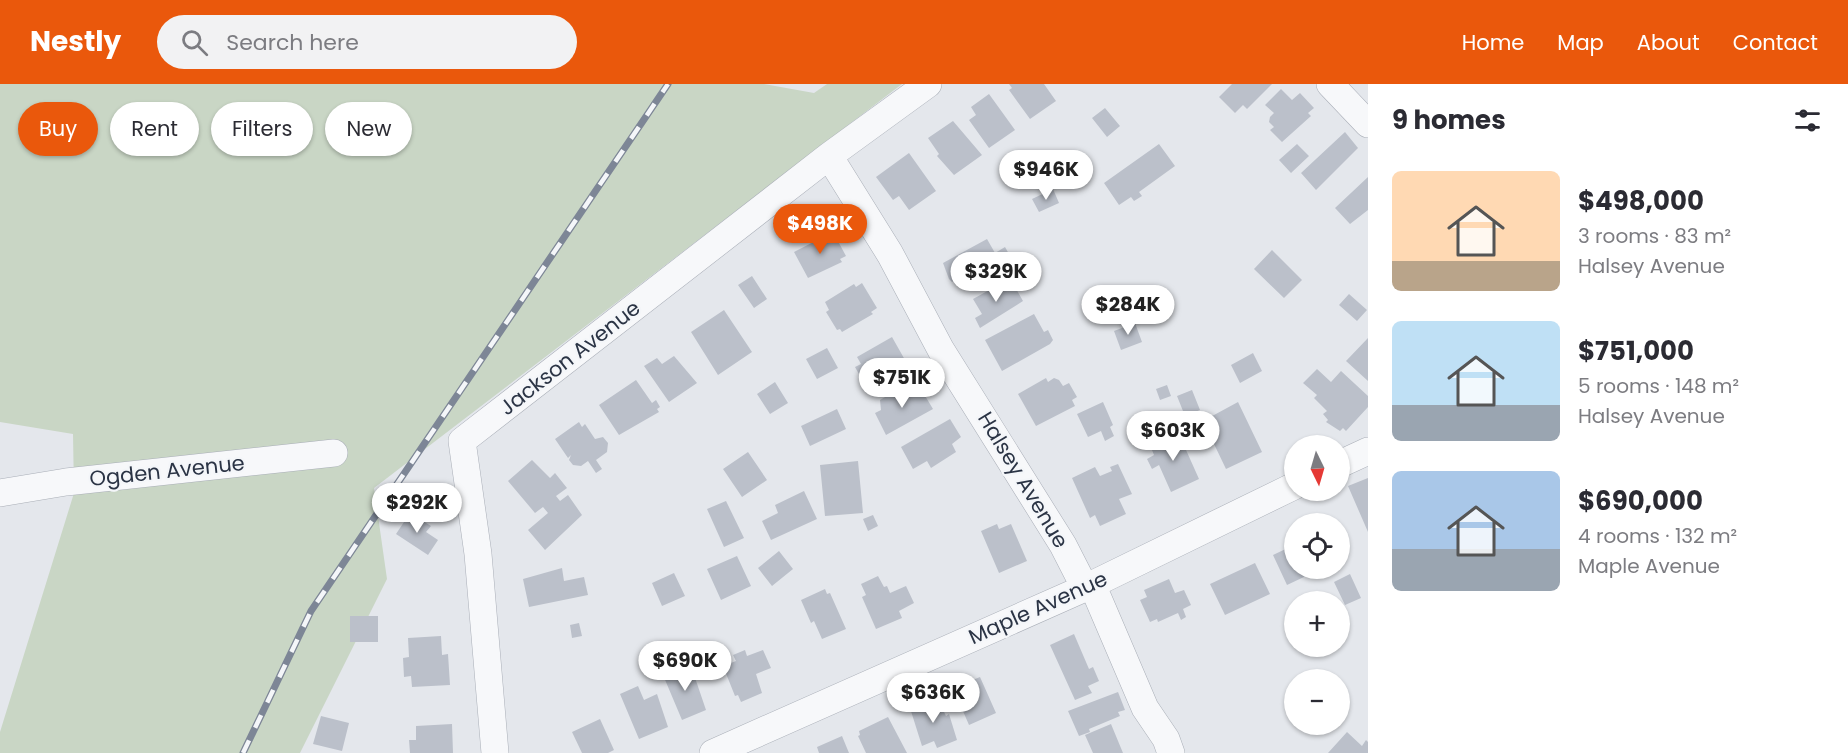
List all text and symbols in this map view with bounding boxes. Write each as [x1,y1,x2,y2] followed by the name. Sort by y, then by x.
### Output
[157,15,577,69] search box
[30,22,121,61] text: Nestly
[178,26,211,59] icon: search
[226,27,359,58] text: Search here
[1462,28,1524,57] text: Home
[1557,28,1604,57] text: Map
[1637,28,1700,57] text: About
[1733,28,1818,57] text: Contact
[18,102,98,156] chip: Buy
[110,102,199,156] chip: Rent
[211,102,313,156] chip: Filters
[325,102,412,156] chip: New
[1392,102,1506,138] text: 9 homes
[1791,104,1824,137] icon: filters
[1004,150,1088,201] pin: $946K
[1013,155,1079,183] text: $946K
[1578,183,1704,219] text: $498,000
[1440,195,1512,267] icon: home
[778,204,862,255] pin: $498K
[787,209,853,237] text: $498K
[1578,222,1731,250] text: 3 rooms · 83 m²
[954,252,1038,303] pin: $329K
[1578,252,1725,280] text: Halsey Avenue
[965,257,1027,285] text: $329K
[1086,285,1170,336] pin: $284K
[1095,290,1161,318] text: $284K
[493,293,646,422] street label: Jackson Avenue
[1578,333,1694,369] text: $751,000
[1440,345,1512,417] icon: home
[860,358,944,409] pin: $751K
[873,363,931,391] text: $751K
[1578,372,1739,400] text: 5 rooms · 148 m²
[1578,402,1725,430] text: Halsey Avenue
[971,406,1076,553] street label: Halsey Avenue
[1131,411,1215,462] pin: $603K
[1141,416,1205,444] text: $603K
[1284,435,1350,501] north arrow
[1284,435,1350,735] map controls
[88,448,246,493] street label: Ogden Avenue
[375,483,459,534] pin: $292K
[1578,483,1703,519] text: $690,000
[386,488,448,516] text: $292K
[1440,495,1512,567] icon: home
[1284,513,1350,579] button: locate
[1578,522,1737,550] text: 4 rooms · 132 m²
[1578,552,1720,580] text: Maple Avenue
[964,564,1112,651] street label: Maple Avenue
[1284,591,1350,657] button: +
[643,641,727,692] pin: $690K
[652,646,718,674] text: $690K
[1284,669,1350,735] button: −
[891,673,975,724] pin: $636K
[901,678,965,706] text: $636K

